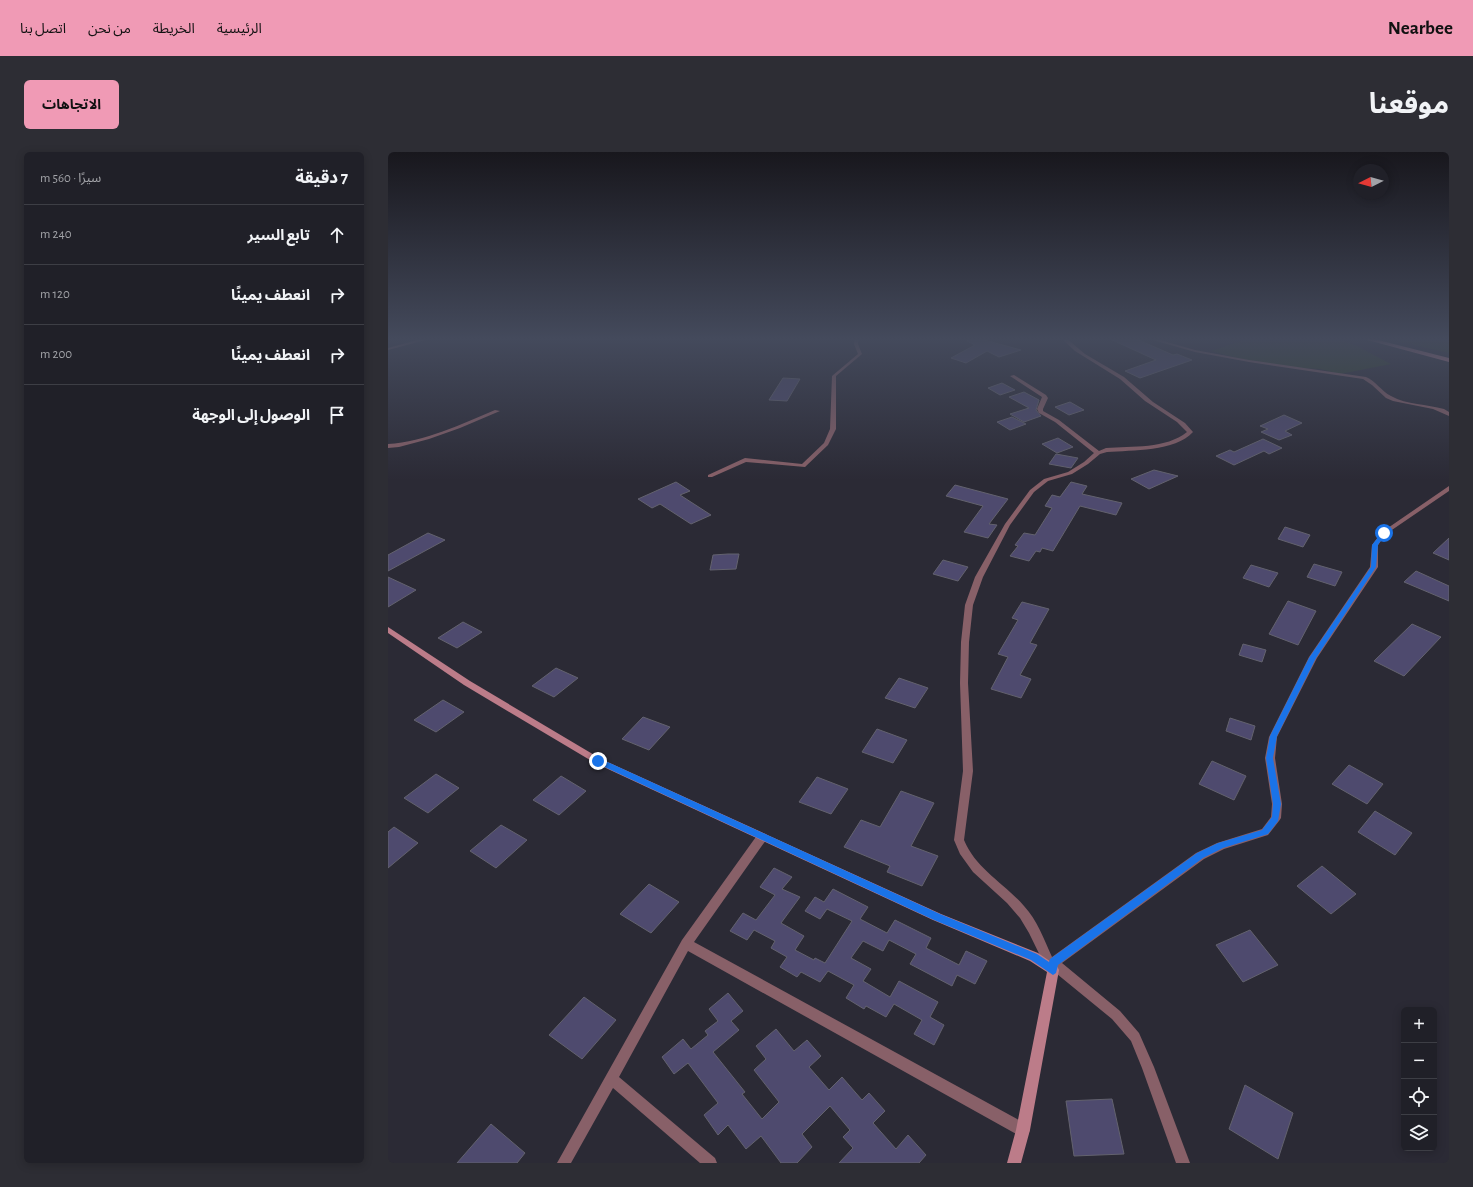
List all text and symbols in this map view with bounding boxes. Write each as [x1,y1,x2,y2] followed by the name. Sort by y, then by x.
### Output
[1388,19,1453,38] text: Nearbee
[20,22,66,36] text: اتصل بنا
[88,22,131,36] text: من نحن
[153,22,195,36] text: الخريطة
[217,22,262,36] text: الرئيسية
[24,80,119,129] button: الاتجاهات
[1369,91,1449,119] text: موقعنا
[1353,164,1389,200] north arrow
[295,169,348,186] text: 7 دقيقة
[40,172,101,185] text: سيرًا · 560 m
[326,224,348,246] icon: ahead
[40,228,72,241] text: 240 m
[248,228,310,243] text: تابع السير
[326,284,348,306] icon: right
[40,288,70,301] text: 120 m
[231,288,310,303] text: انعطف يمينًا
[326,344,348,366] icon: right
[40,348,72,361] text: 200 m
[231,348,310,363] text: انعطف يمينًا
[326,404,348,426] icon: arrive
[192,408,310,423] text: الوصول إلى الوجهة
[1375,524,1393,542] route start
[589,752,607,770] route end
[1401,1007,1437,1151] map controls
[1401,1007,1437,1043] button: +
[1401,1043,1437,1079] button: −
[1401,1079,1437,1115] button: locate
[1401,1115,1437,1151] button: layers

